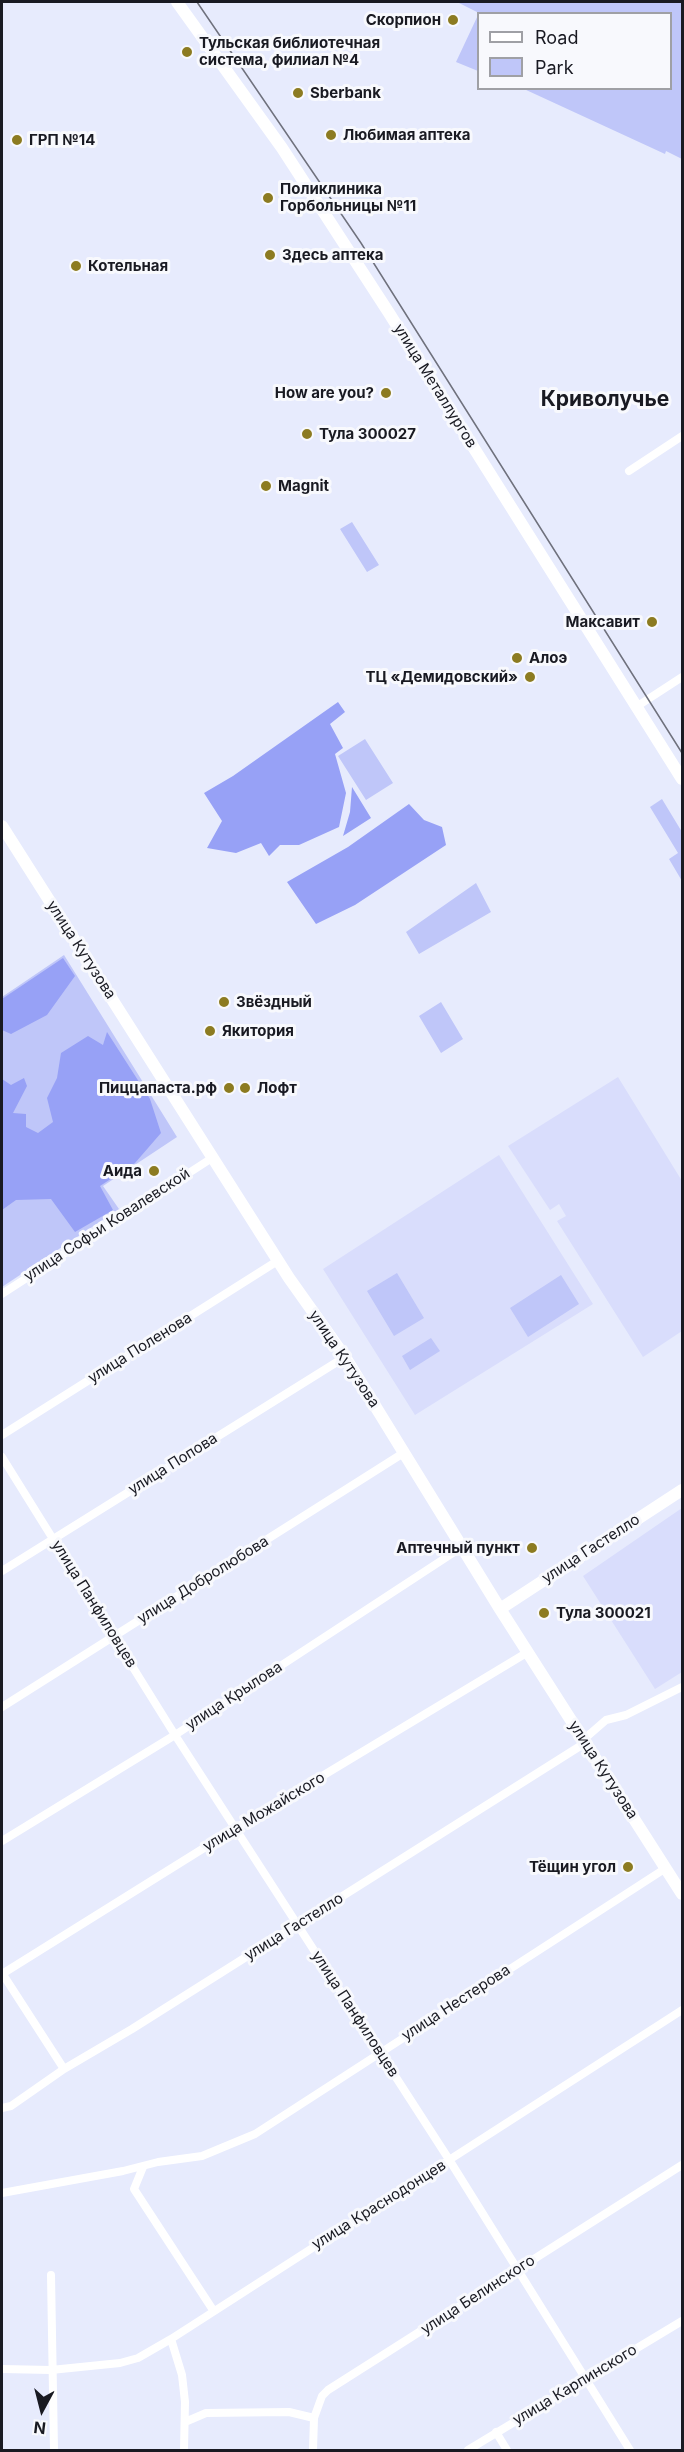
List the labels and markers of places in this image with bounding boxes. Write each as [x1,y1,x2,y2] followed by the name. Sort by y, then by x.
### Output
[366,11,441,29] place label: Скорпион
[446,13,460,27] marker: Скорпион
[199,34,380,69] place label: Тульская библиотечная система, филиал №4
[180,45,194,59] marker: Тульская библиотечная система, филиал №4
[310,84,381,102] place label: Sberbank
[291,86,305,100] marker: Sberbank
[343,126,470,144] place label: Любимая аптека
[324,128,338,142] marker: Любимая аптека
[29,131,95,149] place label: ГРП №14
[10,133,24,147] marker: ГРП №14
[280,180,416,215] place label: Поликлиника Горбольницы №11
[261,191,275,205] marker: Поликлиника Горбольницы №11
[282,246,383,264] place label: Здесь аптека
[263,248,277,262] marker: Здесь аптека
[88,257,168,275] place label: Котельная
[69,259,83,273] marker: Котельная
[275,384,374,402] place label: How are you?
[379,386,393,400] marker: How are you?
[319,425,416,443] place label: Тула 300027
[300,427,314,441] marker: Тула 300027
[278,477,329,495] place label: Magnit
[259,479,273,493] marker: Magnit
[566,613,640,631] place label: Максавит
[645,615,659,629] marker: Максавит
[529,649,567,667] place label: Алоэ
[510,651,524,665] marker: Алоэ
[366,668,518,686] place label: ТЦ «Демидовский»
[523,670,537,684] marker: ТЦ «Демидовский»
[236,993,312,1011] place label: Звёздный
[217,995,231,1009] marker: Звёздный
[222,1022,294,1040] place label: Якитория
[203,1024,217,1038] marker: Якитория
[99,1079,217,1097] place label: Пиццапаста.рф
[257,1079,297,1097] place label: Лофт
[222,1081,236,1095] marker: Пиццапаста.рф
[238,1081,252,1095] marker: Лофт
[103,1162,142,1180] place label: Аида
[147,1164,161,1178] marker: Аида
[396,1539,520,1557] place label: Аптечный пункт
[525,1541,539,1555] marker: Аптечный пункт
[556,1604,651,1622] place label: Тула 300021
[537,1606,551,1620] marker: Тула 300021
[529,1858,616,1876] place label: Тёщин угол
[621,1860,635,1874] marker: Тёщин угол

